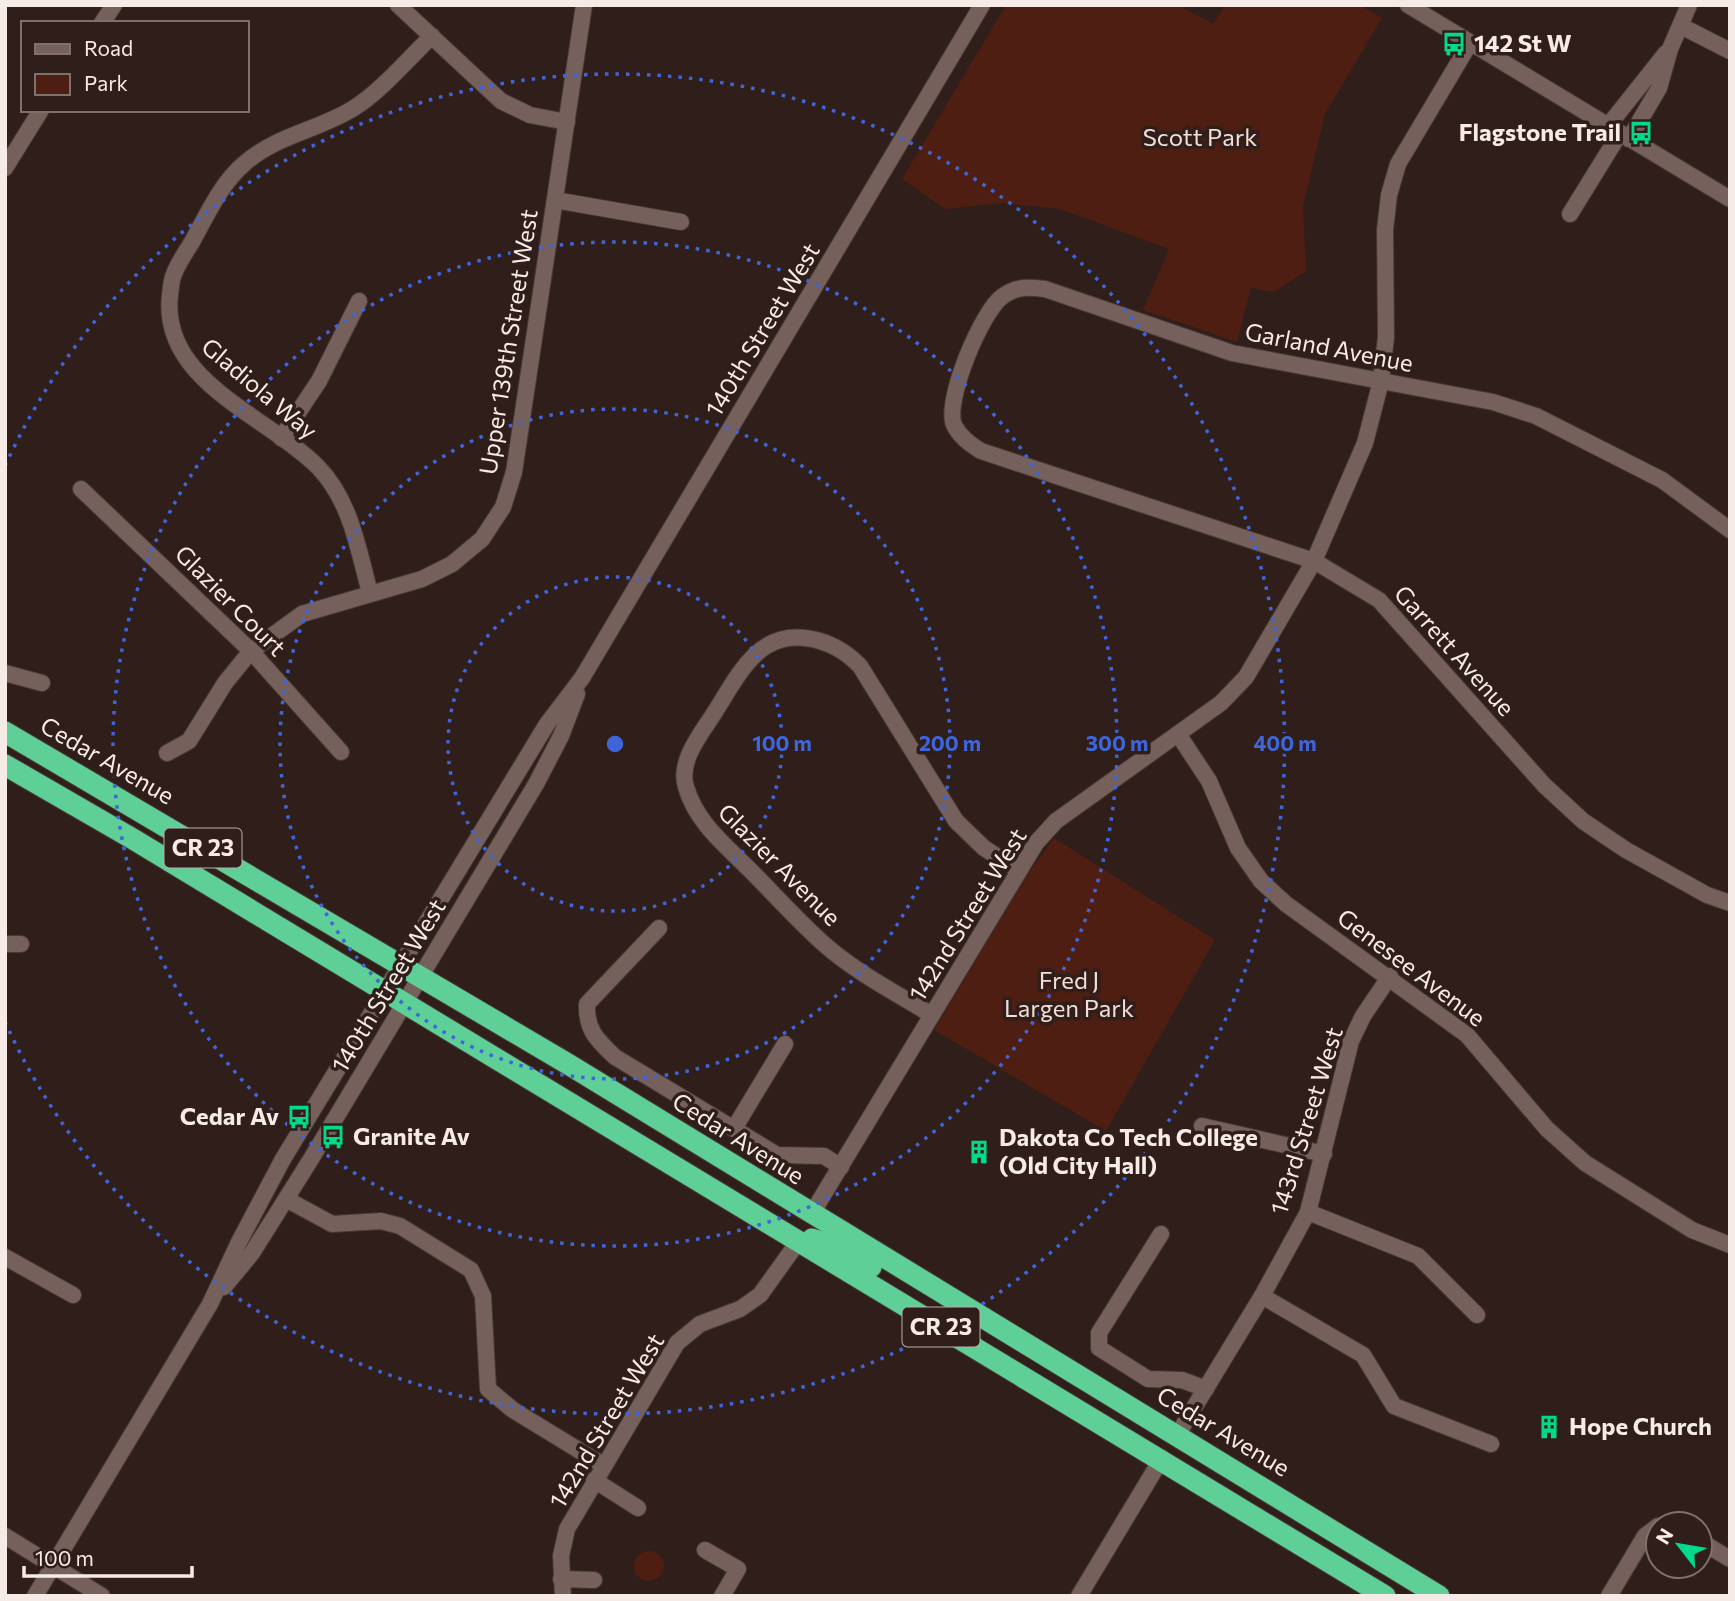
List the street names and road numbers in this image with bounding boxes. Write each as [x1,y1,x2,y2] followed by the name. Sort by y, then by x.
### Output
[472,207,543,476] street label: Upper 139th Street West
[699,237,825,421] street label: 140th Street West
[1243,316,1416,377] street label: Garland Avenue
[196,331,324,445] street label: Gladiola Way
[170,538,293,661] street label: Glazier Court
[1389,579,1521,721] street label: Garrett Avenue
[36,710,180,810] street label: Cedar Avenue
[713,797,847,931] street label: Glazier Avenue
[902,822,1032,1006] street label: 142nd Street West
[164,828,242,868] road number: CR 23
[325,893,451,1077] street label: 140th Street West
[1332,902,1492,1032] street label: Genesee Avenue
[1263,1023,1348,1218] street label: 143rd Street West
[668,1086,810,1190] street label: Cedar Avenue
[902,1308,979,1346] road number: CR 23
[542,1328,669,1513] street label: 142nd Street West
[1152,1380,1295,1482] street label: Cedar Avenue

